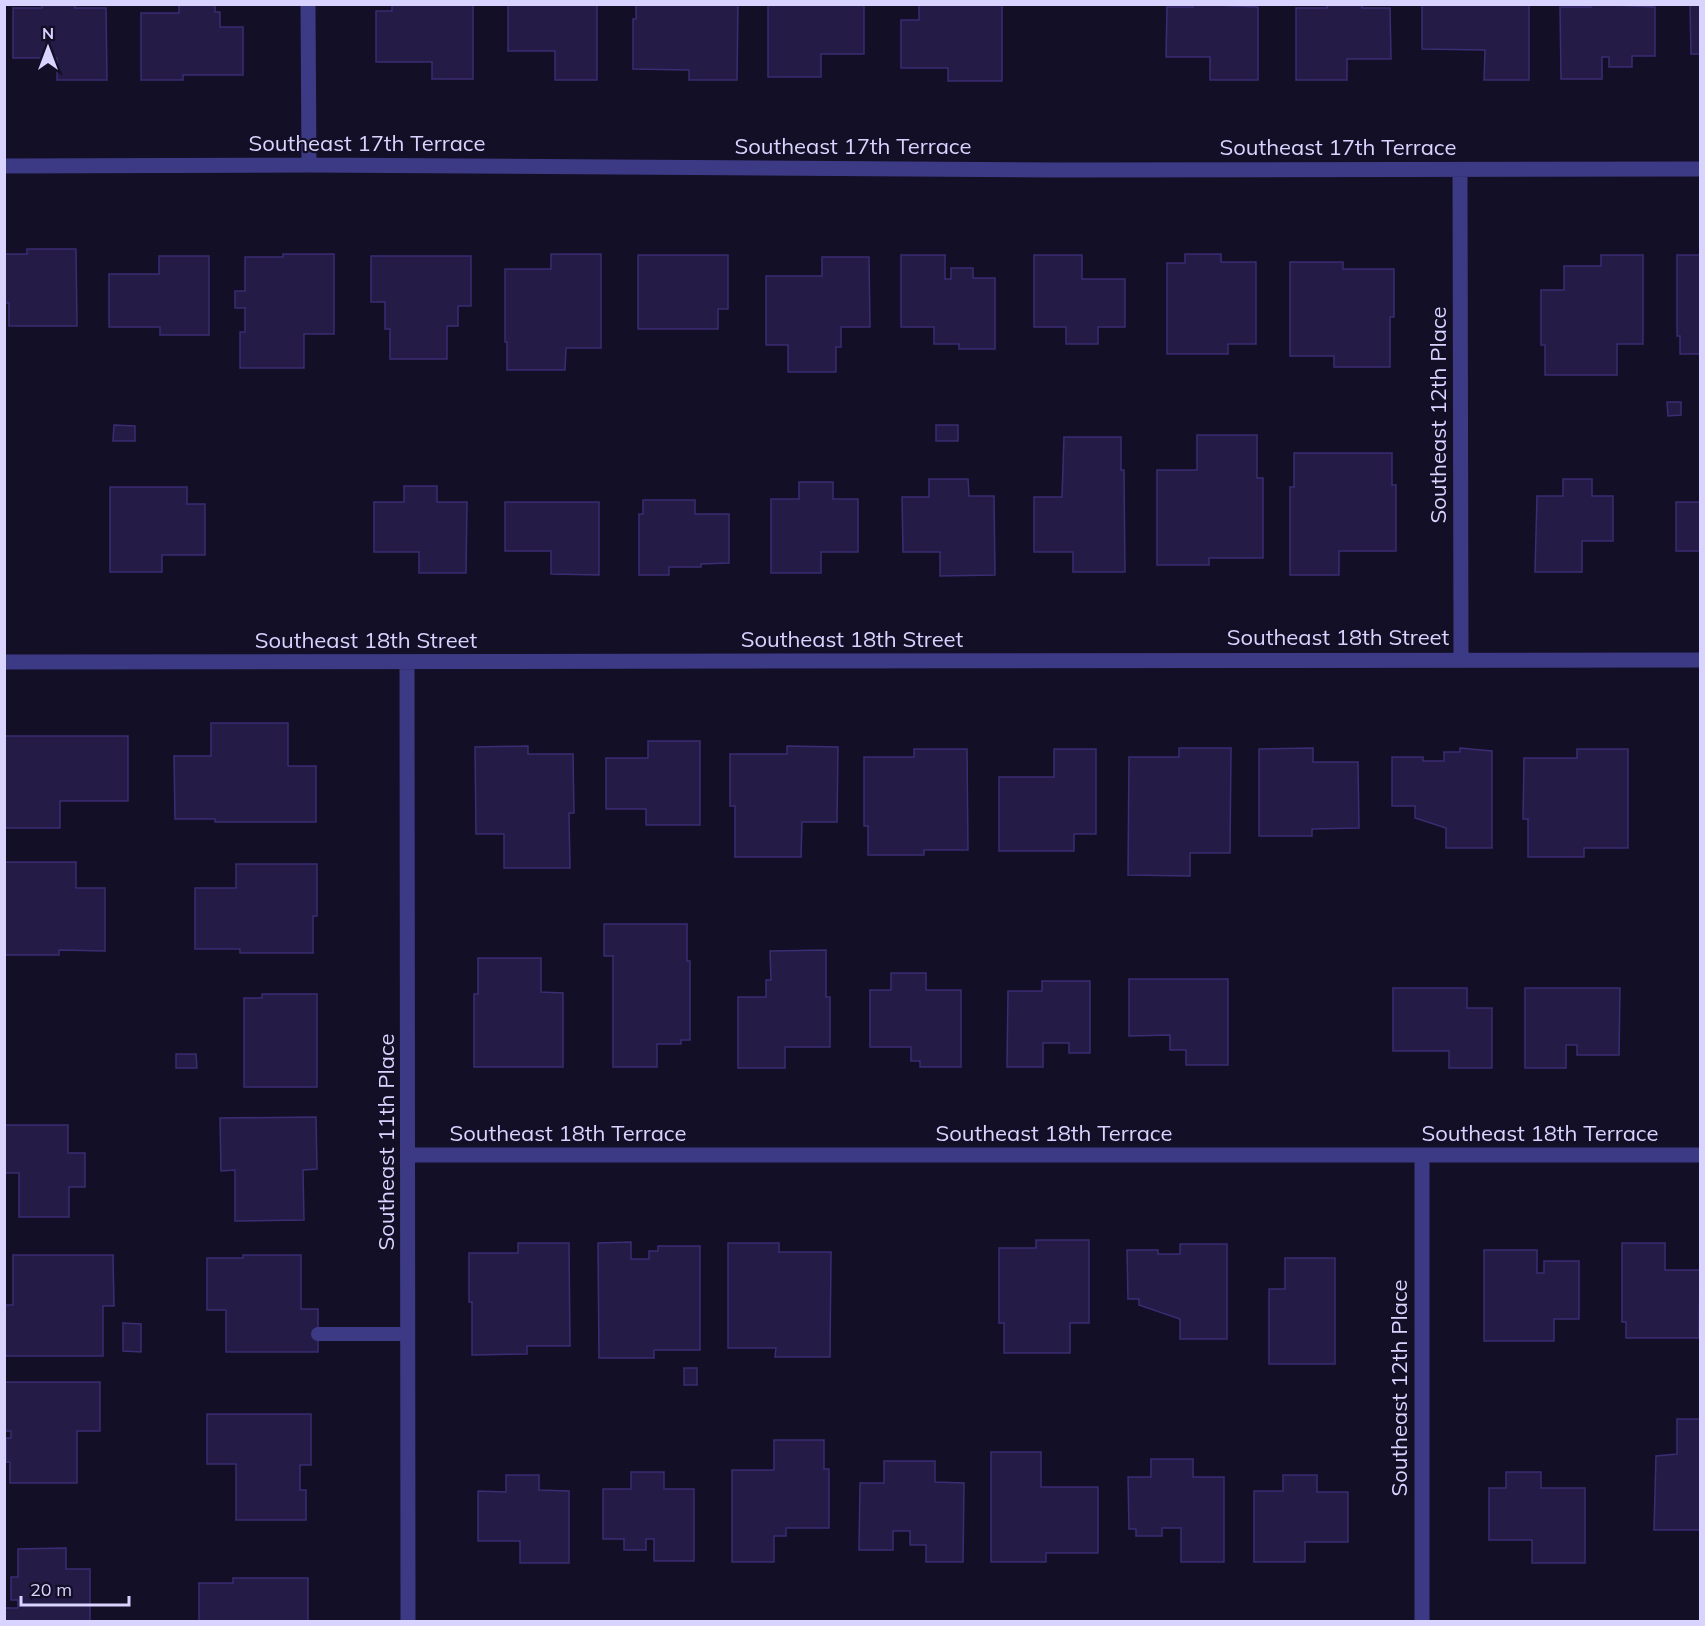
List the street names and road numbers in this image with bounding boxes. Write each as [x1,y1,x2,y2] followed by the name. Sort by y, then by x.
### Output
[249,129,485,157] street label: Southeast 17th Terrace
[735,132,971,160] street label: Southeast 17th Terrace
[1220,133,1456,161] street label: Southeast 17th Terrace
[1424,306,1452,524] street label: Southeast 12th Place
[1227,623,1450,651] street label: Southeast 18th Street
[741,625,964,653] street label: Southeast 18th Street
[255,626,478,654] street label: Southeast 18th Street
[372,1033,400,1251] street label: Southeast 11th Place
[450,1119,686,1147] street label: Southeast 18th Terrace
[936,1119,1172,1147] street label: Southeast 18th Terrace
[1422,1119,1658,1147] street label: Southeast 18th Terrace
[1385,1279,1413,1497] street label: Southeast 12th Place

